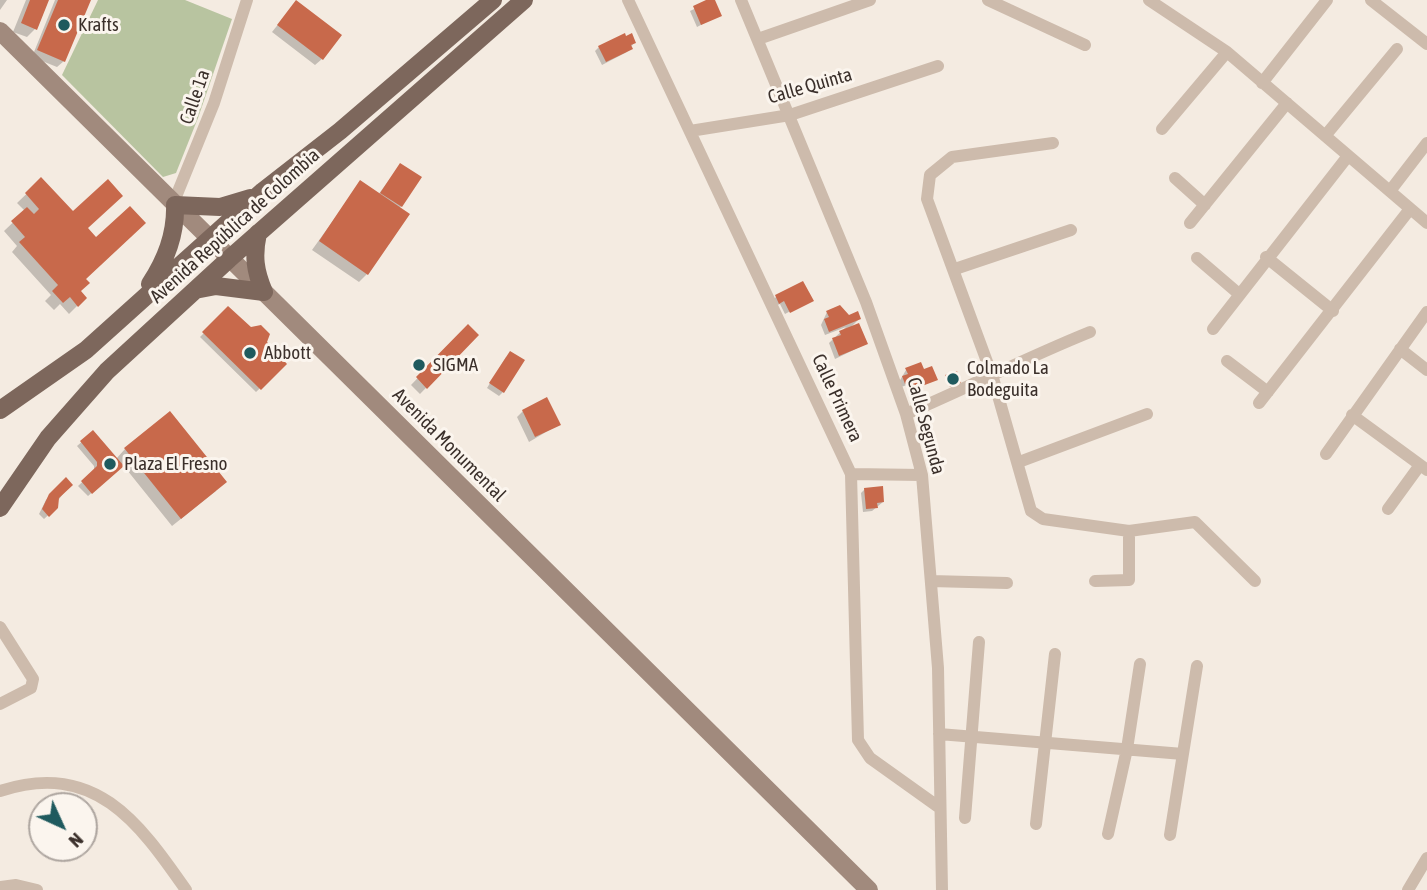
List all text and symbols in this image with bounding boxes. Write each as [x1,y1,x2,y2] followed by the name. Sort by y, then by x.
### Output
[78,14,119,36] place label: Krafts
[56,17,72,33] marker: Krafts
[765,63,855,109] street label: Calle Quinta
[175,67,215,127] street label: Calle 1a
[146,144,324,308] street label: Avenida República de Colombia
[264,342,311,364] place label: Abbott
[242,345,258,361] marker: Abbott
[807,351,867,445] street label: Calle Primera
[433,354,478,376] place label: SIGMA
[411,357,427,373] marker: SIGMA
[967,357,1049,401] place label: Colmado La Bodeguita
[945,371,961,387] marker: Colmado La Bodeguita
[902,375,950,477] street label: Calle Segunda
[388,384,510,506] street label: Avenida Monumental
[124,453,228,475] place label: Plaza El Fresno
[102,456,118,472] marker: Plaza El Fresno
[28,792,98,862] north arrow
[65,829,88,852] text: N

